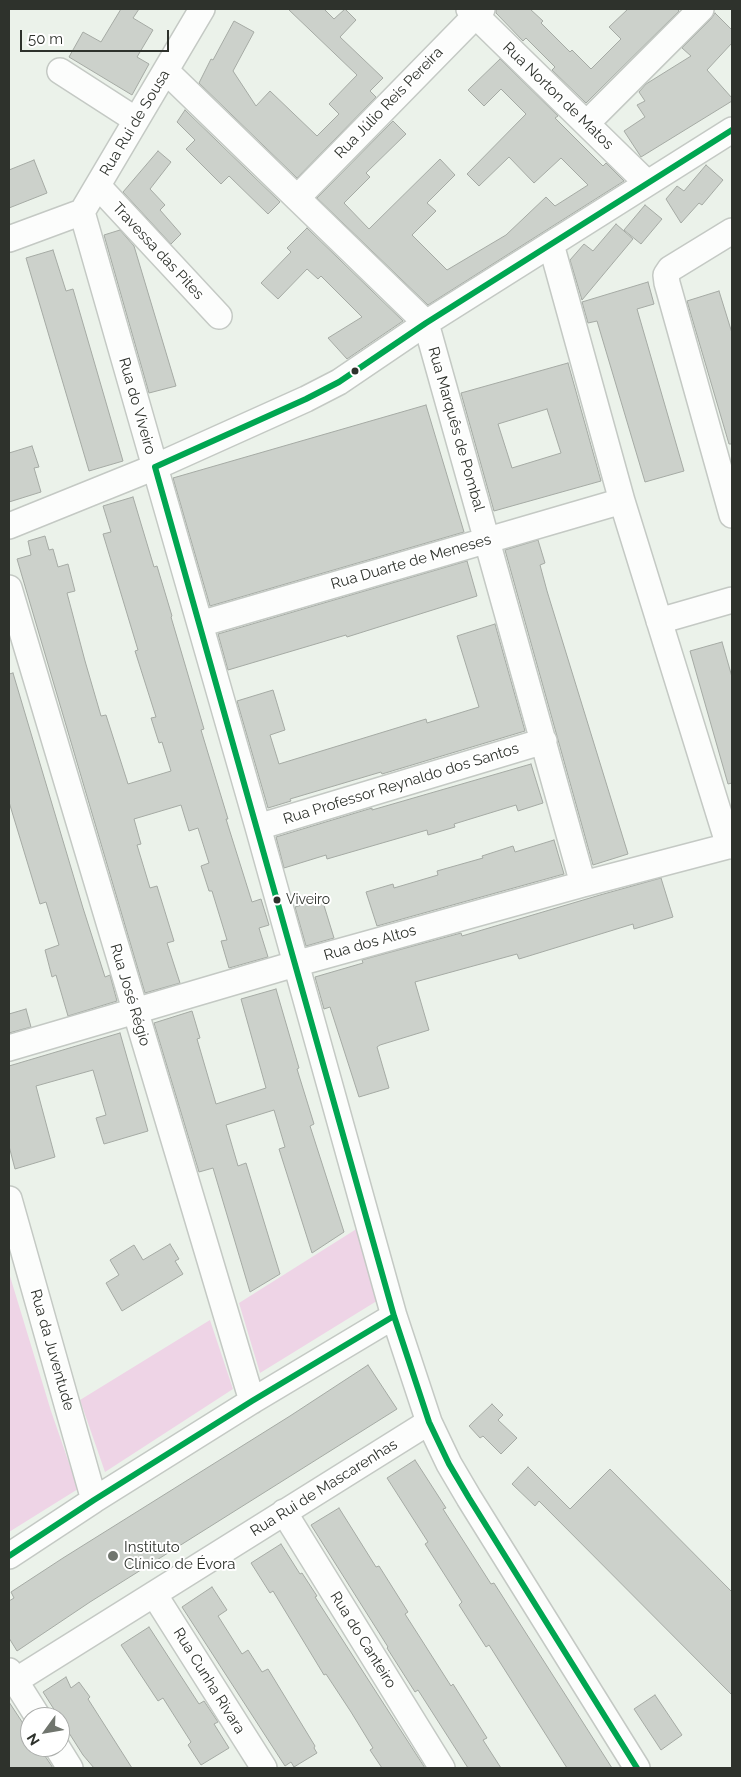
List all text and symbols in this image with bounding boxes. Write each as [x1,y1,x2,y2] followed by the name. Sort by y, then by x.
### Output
[22,20,171,52] scale bar
[28,30,63,48] text: 50 m
[499,39,617,153] street label: Rua Norton de Matos
[331,44,447,162] street label: Rua Júlio Reis Pereira
[96,67,174,179] street label: Rua Rui de Sousa
[108,199,208,303] street label: Travessa das Pites
[424,345,488,513] street label: Rua Marquês de Pombal
[115,356,159,456] street label: Rua do Viveiro
[350,366,360,376] unlabelled marker
[329,530,493,594] street label: Rua Duarte de Meneses
[281,740,521,828] street label: Rua Professor Reynaldo dos Santos
[286,892,330,908] place label: Viveiro
[272,895,282,905] marker: Viveiro
[322,921,418,965] street label: Rua dos Altos
[106,942,154,1048] street label: Rua José Régio
[26,1287,78,1413] street label: Rua da Juventude
[247,1435,401,1541] street label: Rua Rui de Mascarenhas
[124,1538,235,1573] place label: Instituto Clínico de Évora
[106,1549,120,1563] marker: Instituto Clínico de Évora
[326,1588,400,1692] street label: Rua do Canteiro
[169,1625,249,1737] street label: Rua Cunha Rivara
[20,1707,70,1757] north arrow
[24,1731,43,1748] text: N

